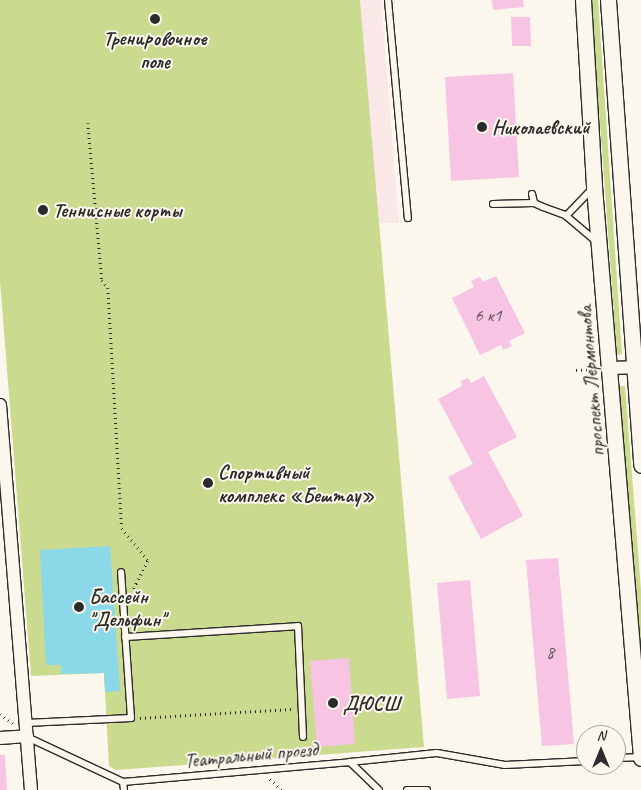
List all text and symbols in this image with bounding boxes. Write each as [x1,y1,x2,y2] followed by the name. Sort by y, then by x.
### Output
[149,13,161,25] marker: Тренировочное поле
[103,27,207,74] place label: Тренировочное поле
[492,115,590,139] place label: Николаевский
[476,121,488,133] marker: Николаевский
[53,198,181,222] place label: Теннисные корты
[37,204,49,216] marker: Теннисные корты
[474,304,502,326] house number: 6 к1
[572,304,610,458] street label: проспект Лермонтова
[218,460,374,507] place label: Спортивный комплекс «Бештау»
[202,477,214,489] marker: Спортивный комплекс «Бештау»
[89,584,165,631] place label: Бассейн "Дельфин"
[73,601,85,613] marker: Бассейн "Дельфин"
[546,641,554,663] house number: 8
[343,691,400,715] place label: ДЮСШ
[327,697,339,709] marker: ДЮСШ
[576,725,626,775] north arrow
[597,727,605,744] text: N
[183,737,319,773] street label: Театральный проезд

